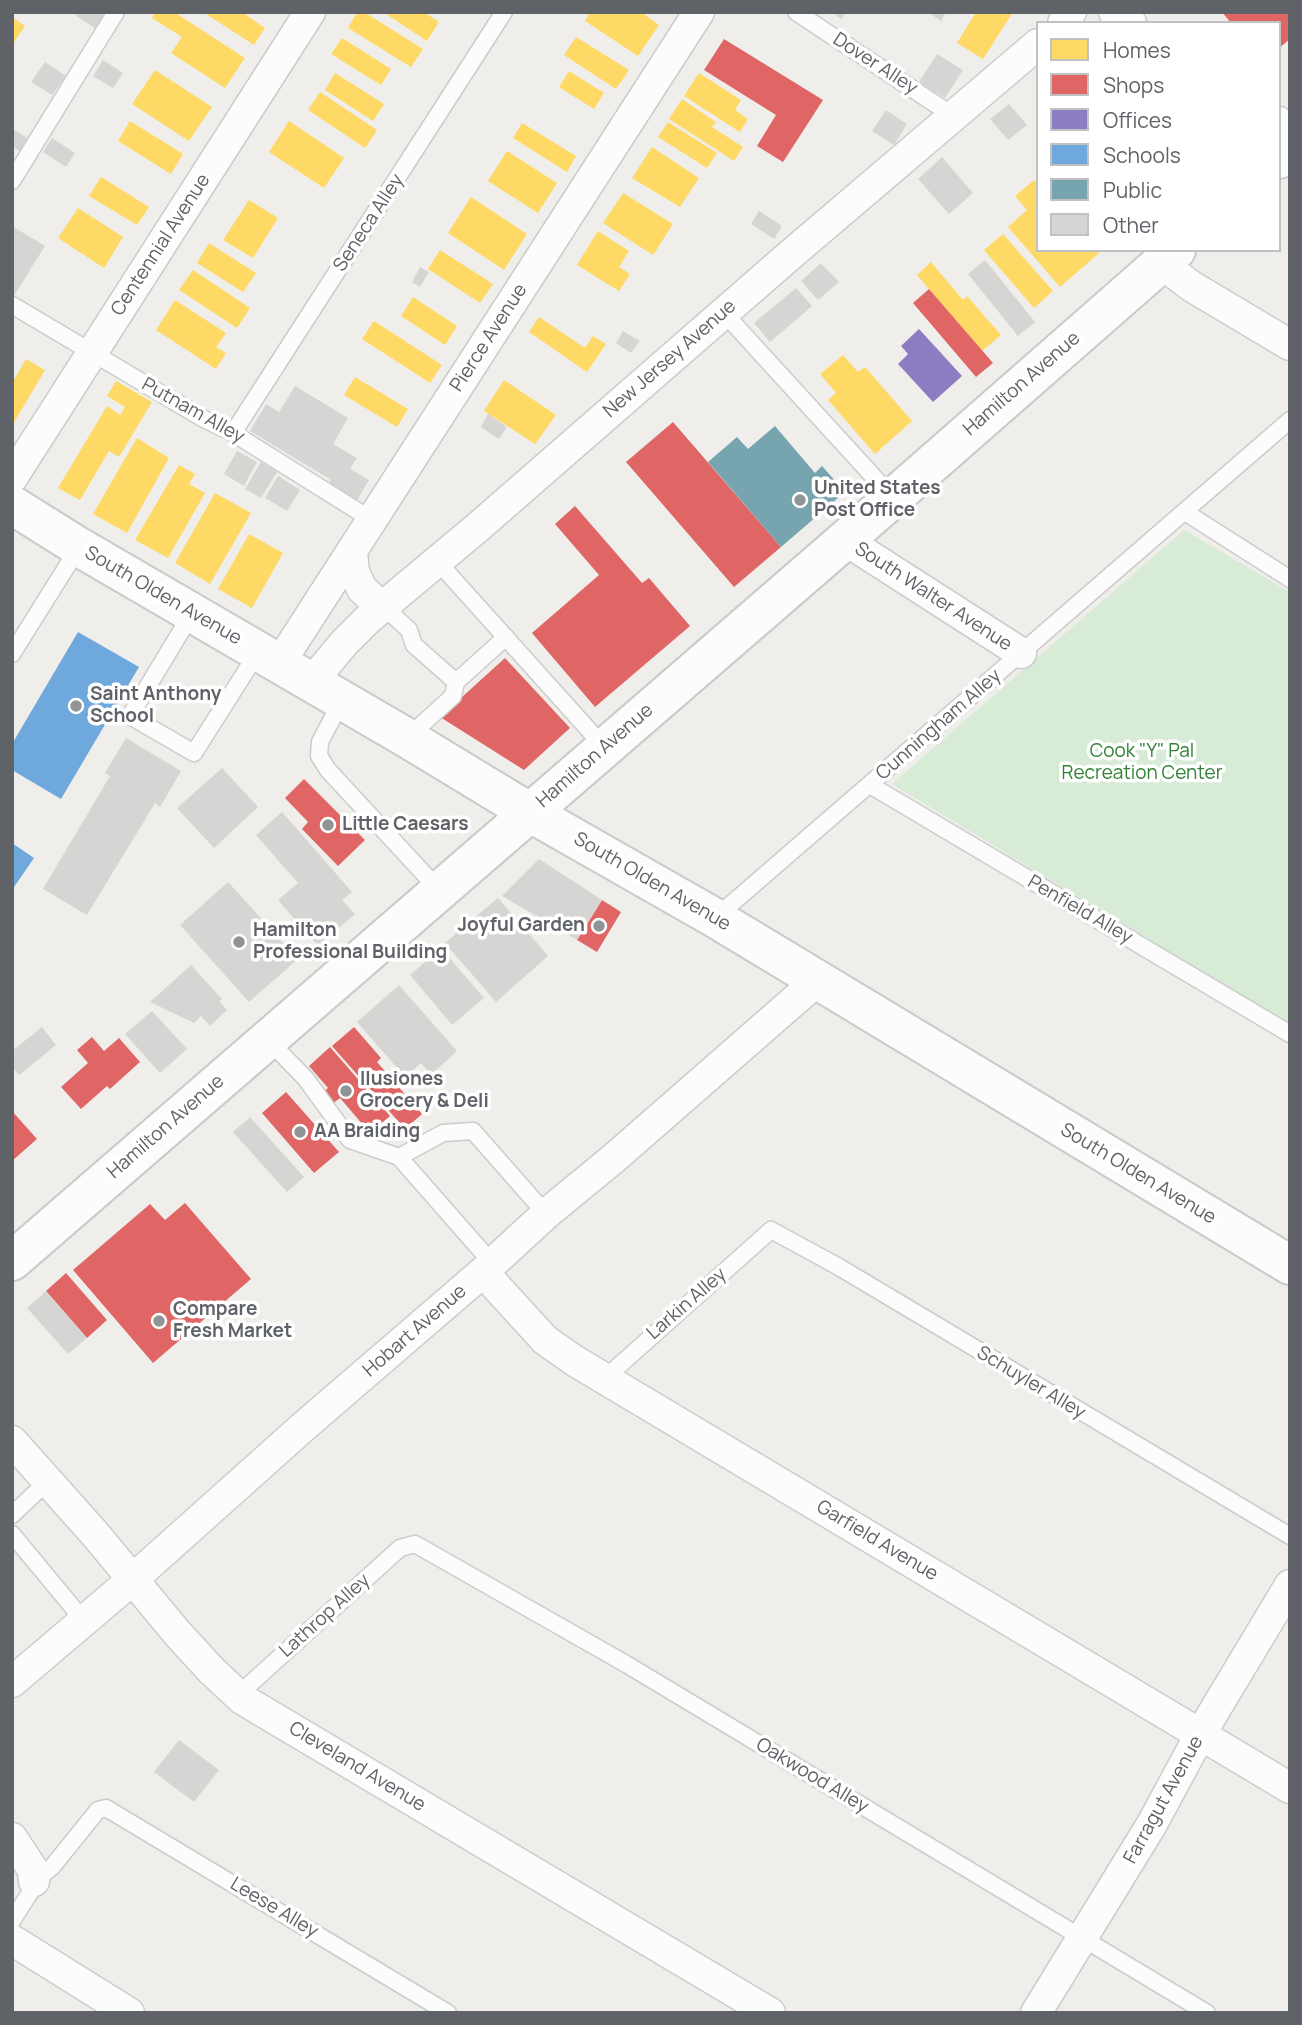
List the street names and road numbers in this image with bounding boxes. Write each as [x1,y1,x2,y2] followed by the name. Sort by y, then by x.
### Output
[828,28,922,100] street label: Dover Alley
[107,170,215,320] street label: Centennial Avenue
[329,170,409,276] street label: Seneca Alley
[446,280,532,396] street label: Pierce Avenue
[599,295,741,423] street label: New Jersey Avenue
[959,327,1085,441] street label: Hamilton Avenue
[138,373,248,449] street label: Putnam Alley
[850,538,1016,656] street label: South Walter Avenue
[81,542,245,650] street label: South Olden Avenue
[872,665,1006,785] street label: Cunningham Alley
[532,699,658,813] street label: Hamilton Avenue
[570,828,734,936] street label: South Olden Avenue
[1023,871,1137,949] street label: Penfield Alley
[103,1070,229,1184] street label: Hamilton Avenue
[1056,1119,1220,1229] street label: South Olden Avenue
[643,1263,731,1345] street label: Larkin Alley
[359,1280,471,1382] street label: Hobart Avenue
[972,1342,1090,1424] street label: Schuyler Alley
[812,1496,942,1586] street label: Garfield Avenue
[275,1569,375,1663] street label: Lathrop Alley
[285,1717,429,1817] street label: Cleveland Avenue
[1119,1732,1209,1868] street label: Farragut Avenue
[752,1733,872,1819] street label: Oakwood Alley
[226,1873,322,1943] street label: Leese Alley

